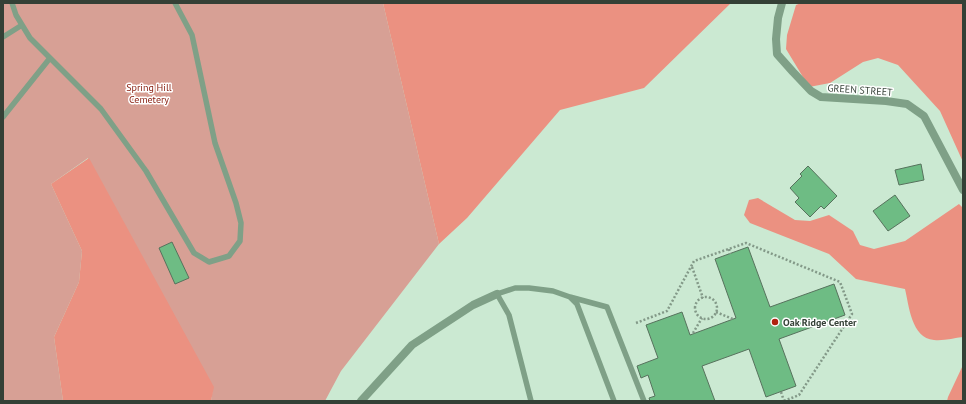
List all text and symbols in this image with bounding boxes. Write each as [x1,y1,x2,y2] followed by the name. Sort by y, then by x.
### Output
[126,81,172,106] park label: Spring Hill Cemetery
[827,81,893,99] street label: GREEN STREET
[783,316,857,329] place label: Oak Ridge Center
[770,317,780,327] marker: Oak Ridge Center

